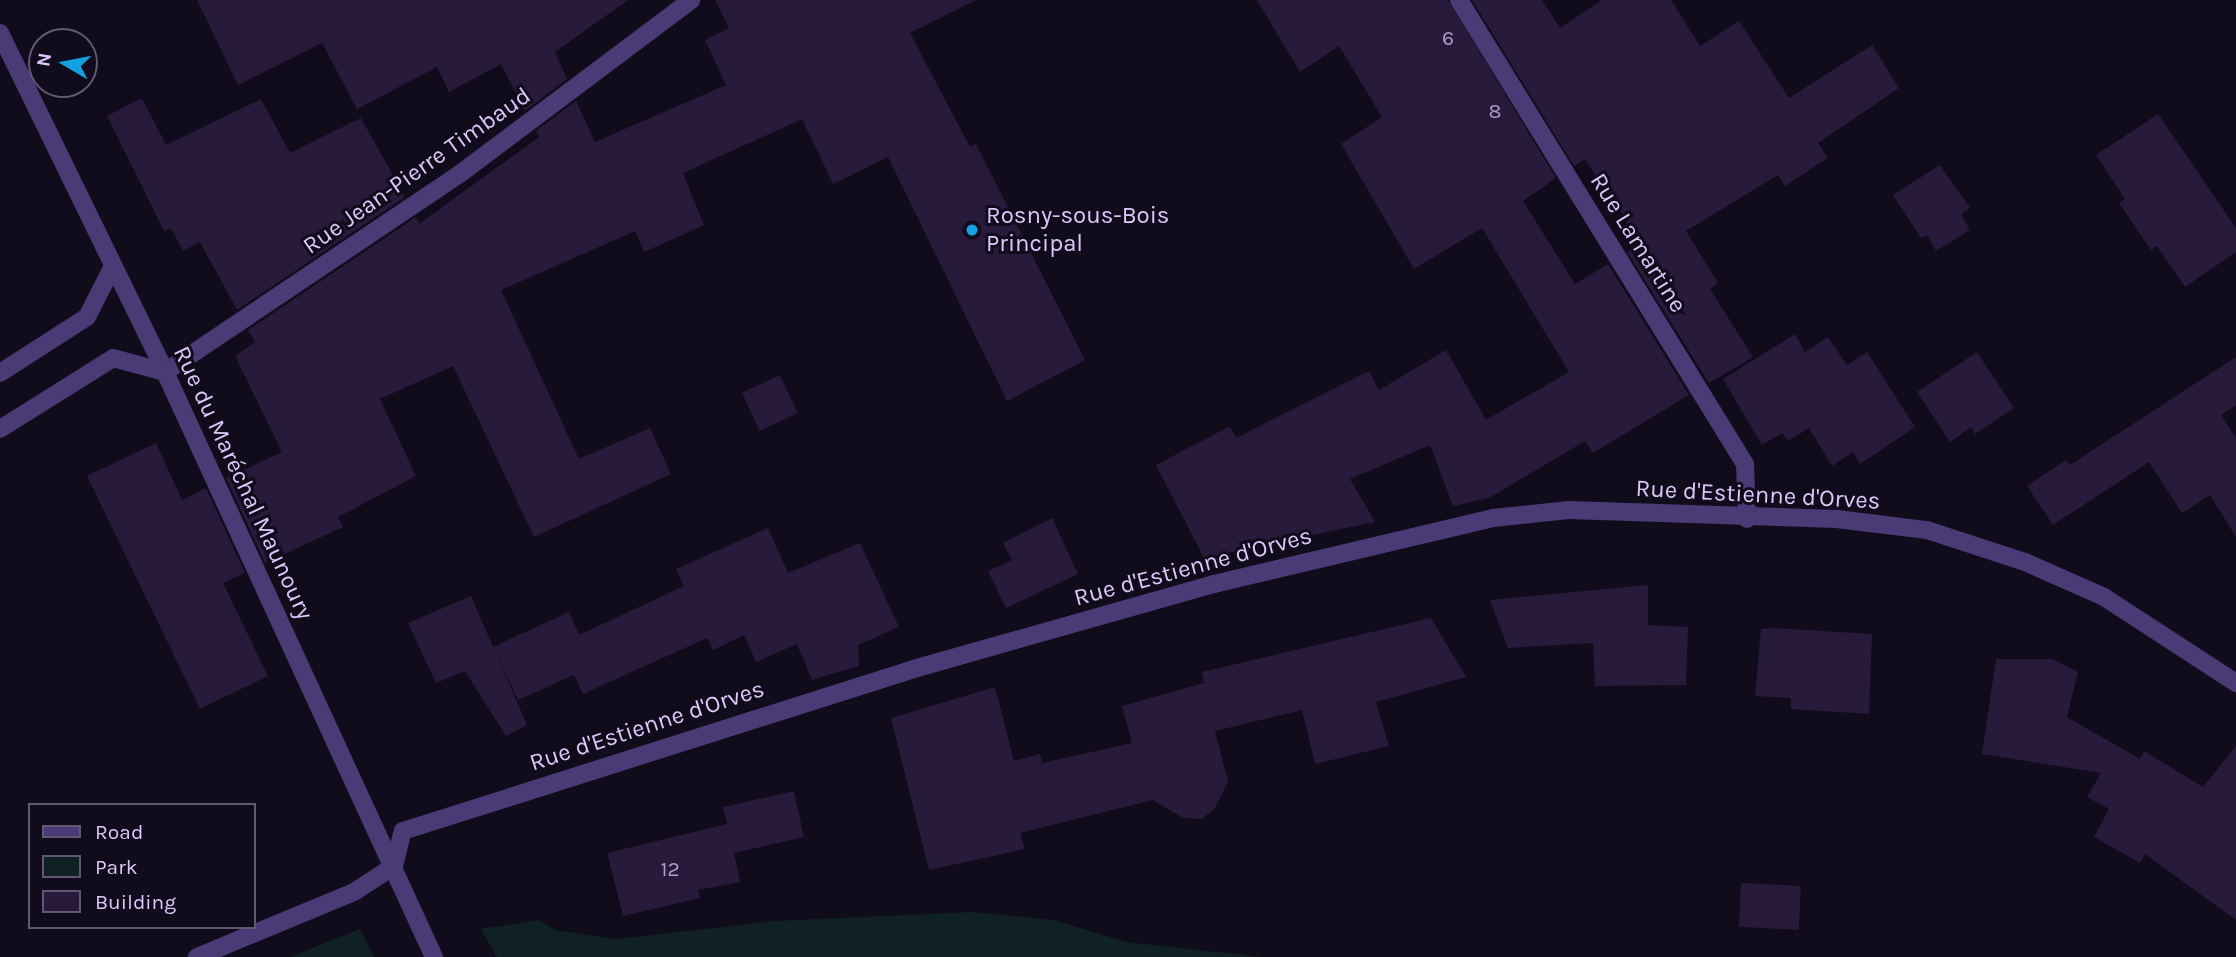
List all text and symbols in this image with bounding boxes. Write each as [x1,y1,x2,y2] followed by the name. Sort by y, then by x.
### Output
[1442,25,1454,51] house number: 6
[28,28,98,98] north arrow
[32,51,56,68] text: N
[298,81,536,261] street label: Rue Jean-Pierre Timbaud
[1489,98,1501,124] house number: 8
[1584,168,1692,318] street label: Rue Lamartine
[986,202,1169,258] place label: Rosny-sous-Bois Principal
[964,222,980,238] marker: Rosny-sous-Bois Principal
[167,342,319,624] street label: Rue du Maréchal Maunoury
[1635,474,1881,516] street label: Rue d'Estienne d'Orves
[1071,521,1315,613] street label: Rue d'Estienne d'Orves
[526,674,768,778] street label: Rue d'Estienne d'Orves
[28,803,256,929] legend
[95,820,143,844] text: Road
[95,855,138,879] text: Park
[660,856,680,882] house number: 12
[95,890,176,914] text: Building

